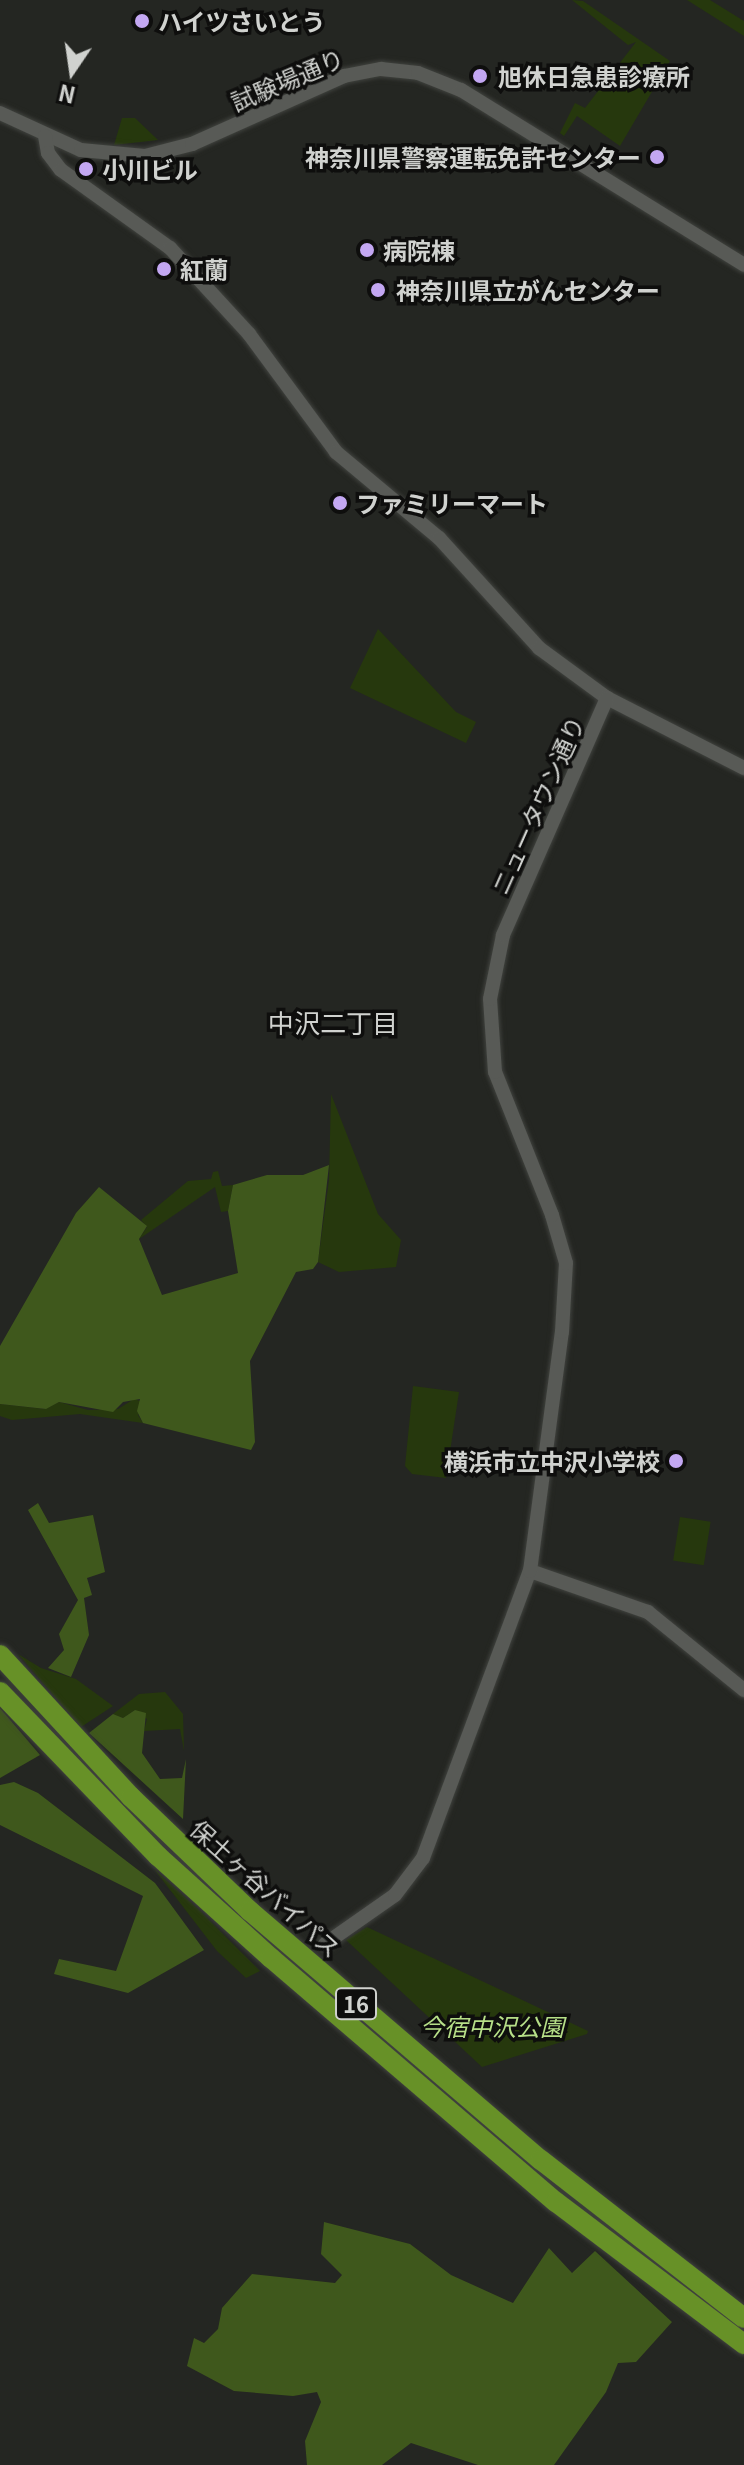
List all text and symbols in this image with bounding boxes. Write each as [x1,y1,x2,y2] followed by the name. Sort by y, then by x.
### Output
[158,7,326,35] place label: ハイツさいとう
[133,12,151,30] marker: ハイツさいとう
[32,32,112,112] north arrow
[226,42,348,116] street label: 試験場通り
[498,62,690,90] place label: 旭休日急患診療所
[469,65,491,87] marker: 旭休日急患診療所
[55,78,78,113] text: N
[305,143,641,171] place label: 神奈川県警察運転免許センター
[648,148,666,166] marker: 神奈川県警察運転免許センター
[102,155,198,183] place label: 小川ビル
[77,160,95,178] marker: 小川ビル
[383,236,455,264] place label: 病院棟
[358,241,376,259] marker: 病院棟
[180,255,228,283] place label: 紅蘭
[155,260,173,278] marker: 紅蘭
[396,276,660,304] place label: 神奈川県立がんセンター
[367,279,389,301] marker: 神奈川県立がんセンター
[356,489,548,517] place label: ファミリーマート
[331,494,349,512] marker: ファミリーマート
[485,711,589,899] street label: ニュータウン通り
[268,1006,398,1038] district label: 中沢二丁目
[444,1447,660,1475] place label: 横浜市立中沢小学校
[667,1452,685,1470] marker: 横浜市立中沢小学校
[185,1813,347,1963] street label: 保土ヶ谷バイパス
[334,1986,378,2022] road number: 16
[420,2012,564,2040] park label: 今宿中沢公園

